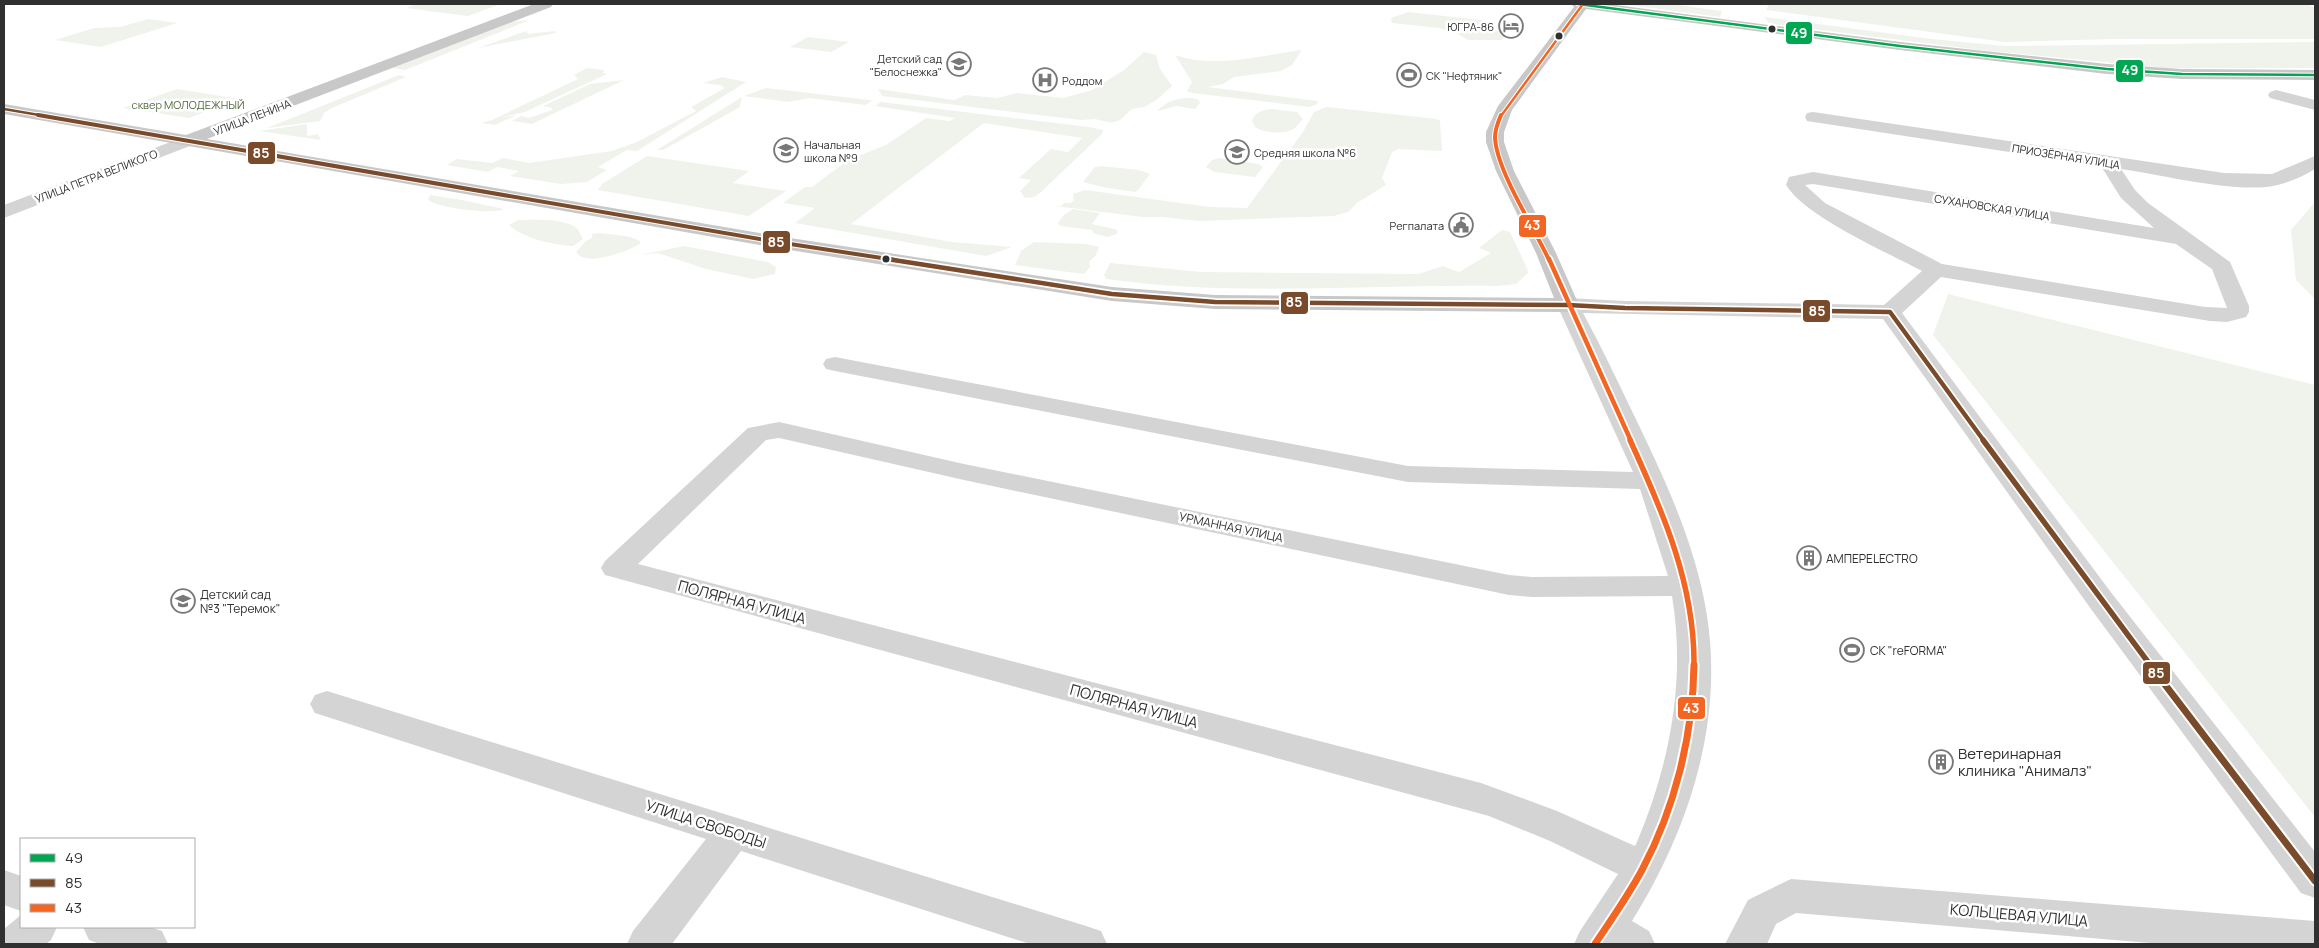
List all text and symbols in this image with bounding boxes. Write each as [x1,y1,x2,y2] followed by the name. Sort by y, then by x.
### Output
[1498,13,1524,39] hotel icon: ЮГРА-86
[1447,19,1494,34] place label: ЮГРА-86
[1785,21,1813,45] line badge: 49
[1791,23,1807,42] text: 49
[1767,24,1777,34] unlabelled marker
[1554,31,1564,41] unlabelled marker
[870,51,942,79] place label: Детский сад "Белоснежка"
[946,51,972,77] school or university icon: Детский сад "Белоснежка"
[2115,59,2144,83] line badge: 49
[2122,60,2138,79] text: 49
[1396,62,1422,88] sports icon: СК "Нефтяник"
[1032,67,1058,93] hospital icon: Роддом
[1426,68,1502,83] place label: СК "Нефтяник"
[1062,73,1102,88] place label: Роддом
[211,95,293,139] street label: УЛИЦА ЛЕНИНА
[132,97,244,112] park label: сквер МОЛОДЕЖНЫЙ
[773,137,799,163] school or university icon: Начальная школа №9
[804,137,860,165] place label: Начальная школа №9
[1224,139,1250,165] school or university icon: Средняя школа №6
[2011,140,2121,172] street label: ПРИОЗЁРНАЯ УЛИЦА
[247,141,276,165] line badge: 85
[253,143,269,162] text: 85
[1254,145,1356,160] place label: Средняя школа №6
[32,146,160,206] street label: УЛИЦА ПЕТРА ВЕЛИКОГО
[1933,190,2051,224] street label: СУХАНОВСКАЯ УЛИЦА
[1448,212,1474,238] public building icon: Регпалата
[1518,214,1547,238] line badge: 43
[1524,215,1540,234] text: 43
[1390,218,1444,233] place label: Регпалата
[762,230,791,254] line badge: 85
[768,232,784,251] text: 85
[881,254,891,264] unlabelled marker
[1280,291,1309,315] line badge: 85
[1286,292,1302,311] text: 85
[1802,299,1831,323] line badge: 85
[1809,301,1825,320] text: 85
[1177,508,1285,546] street label: УРМАННАЯ УЛИЦА
[1796,545,1822,571] building icon: АМПЕРELECTRO
[1826,550,1918,567] place label: АМПЕРELECTRO
[676,575,809,629] street label: ПОЛЯРНАЯ УЛИЦА
[200,586,280,617] place label: Детский сад №3 "Теремок"
[170,588,196,614] school or university icon: Детский сад №3 "Теремок"
[1839,637,1865,663] sports icon: СК "reFORMA"
[1870,642,1947,659] place label: СК "reFORMA"
[2142,661,2171,685] line badge: 85
[2148,663,2164,682] text: 85
[1068,679,1201,733] street label: ПОЛЯРНАЯ УЛИЦА
[1677,696,1706,720] line badge: 43
[1683,698,1699,717] text: 43
[1958,743,2092,781] place label: Ветеринарная клиника "Анималз"
[1928,749,1954,775] building icon: Ветеринарная клиника "Анималз"
[643,795,769,853] street label: УЛИЦА СВОБОДЫ
[20,838,195,928] legend
[65,847,83,868] text: 49
[65,872,82,893] text: 85
[65,897,82,918] text: 43
[1949,899,2089,932] street label: КОЛЬЦЕВАЯ УЛИЦА

